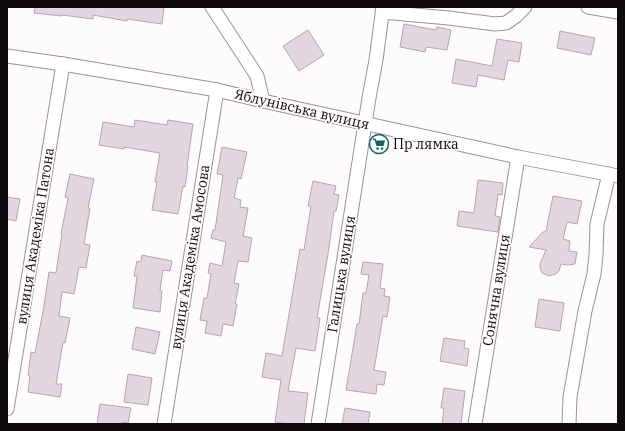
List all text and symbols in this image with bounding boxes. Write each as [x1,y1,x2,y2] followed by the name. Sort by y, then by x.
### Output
[233,85,371,133] street label: Яблунівська вулиця
[368,133,390,155] supermarket icon: Пр лямка
[393,135,459,153] place label: Пр лямка
[12,146,58,326] street label: вулиця Академіка Патона
[166,163,214,351] street label: вулиця Академіка Амосова
[323,214,359,334] street label: Галицька вулиця
[478,233,514,347] street label: Сонячна вулиця

